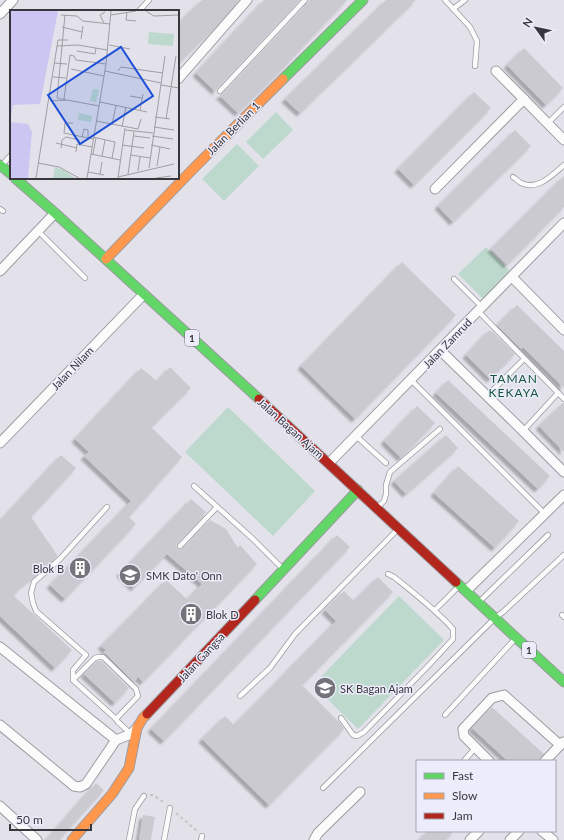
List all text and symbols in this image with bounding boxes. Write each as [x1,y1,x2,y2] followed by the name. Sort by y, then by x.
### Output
[516,8,556,48] north arrow
[10,10,179,179] inset map
[519,15,535,29] text: N
[204,99,262,157] street label: Jalan Berlian 1
[420,315,474,371] street label: Jalan Zamrud
[185,330,199,346] road number: 1
[48,344,96,392] street label: Jalan Nilam
[489,371,539,400] district label: TAMAN KEKAYA
[256,395,326,461] street label: Jalan Bagan Ajam
[67,555,93,581] building icon: Blok B
[33,562,64,575] place label: Blok B
[117,562,143,588] school or university icon: SMK Dato' Onn
[146,569,222,582] place label: SMK Dato' Onn
[178,601,204,627] building icon: Blok D
[206,608,239,621] place label: Blok D
[175,630,227,684] street label: Jalan Gangsa
[522,642,536,658] road number: 1
[312,675,338,701] school or university icon: SK Bagan Ajam
[340,682,413,695] place label: SK Bagan Ajam
[416,760,556,832] legend
[452,768,474,783] text: Fast
[452,788,478,803] text: Slow
[10,806,91,832] scale bar
[452,808,473,823] text: Jam
[16,812,43,827] text: 50 m

